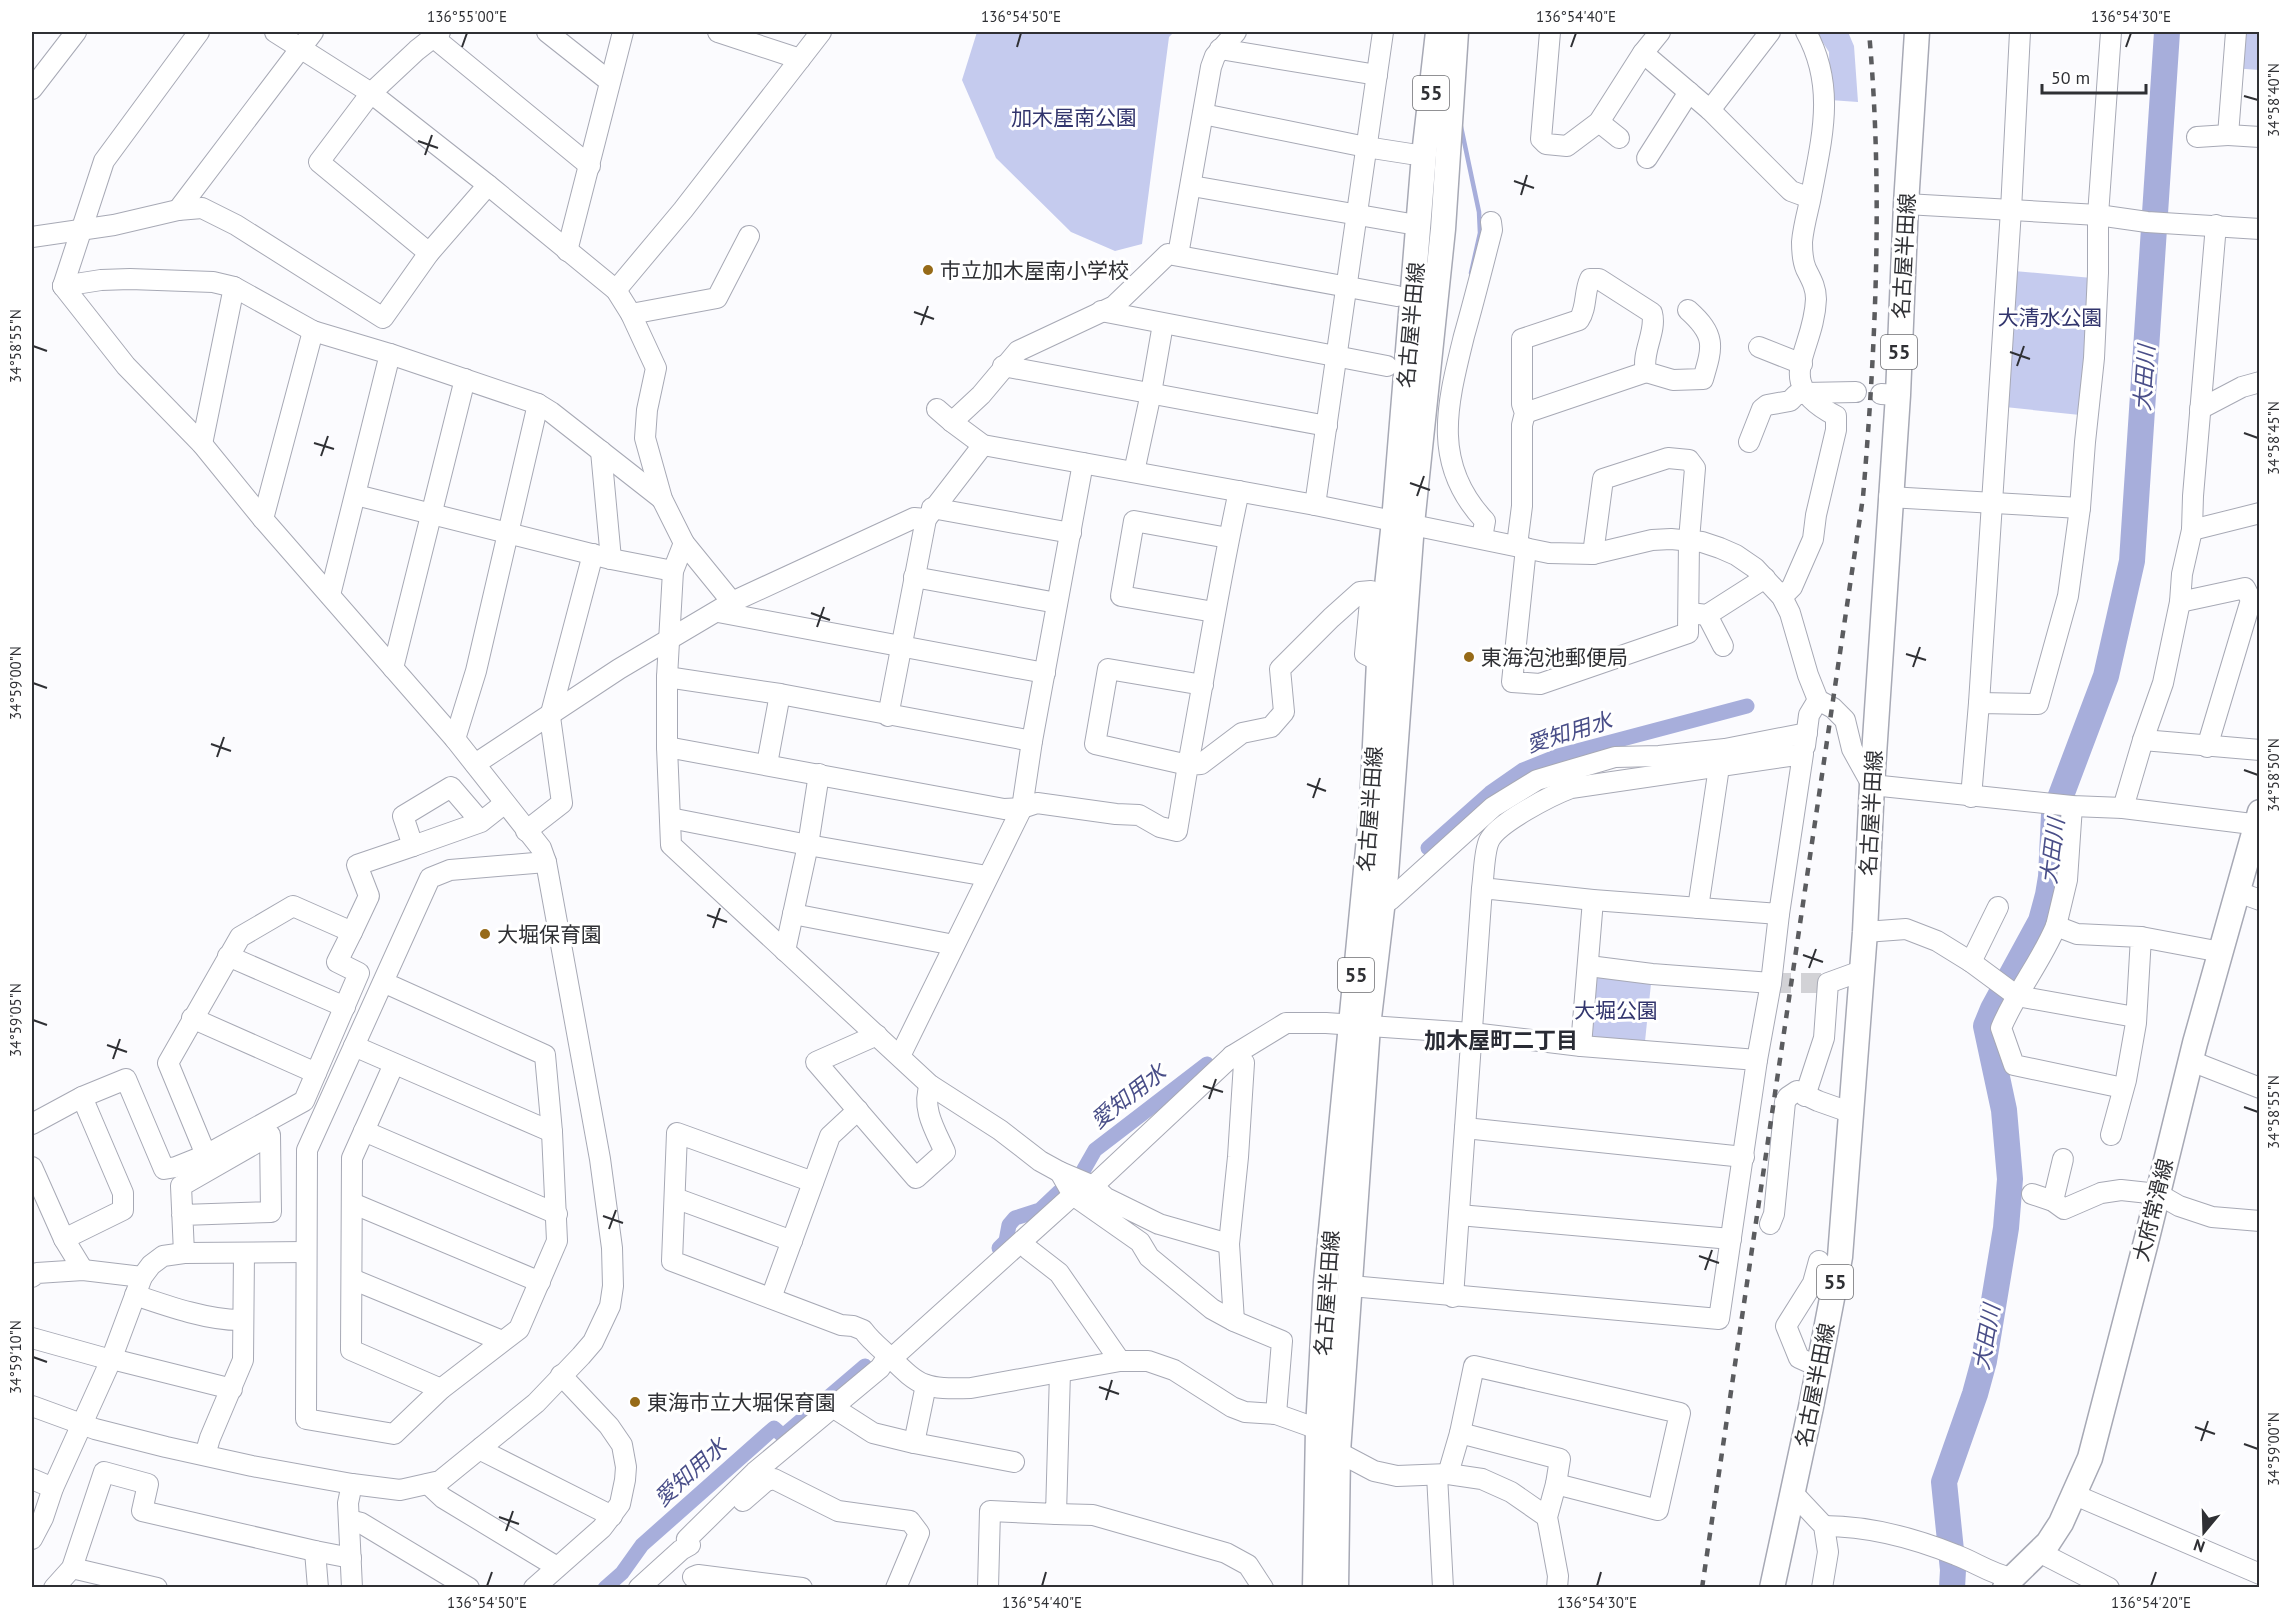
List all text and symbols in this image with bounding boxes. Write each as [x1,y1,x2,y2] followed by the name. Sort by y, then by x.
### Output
[427,7,507,26] text: 136°55'00"E
[981,7,1061,26] text: 136°54'50"E
[1536,7,1616,26] text: 136°54'40"E
[2091,7,2171,26] text: 136°54'30"E
[2042,57,2146,95] scale bar
[2264,63,2283,137] text: 34°58'40"N
[2051,66,2090,89] text: 50 m
[1413,76,1449,110] road number: 55
[1011,104,1137,131] park label: 加木屋南公園
[1887,192,1921,320] street label: 名古屋半田線
[940,257,1129,284] place label: 市立加木屋南小学校
[1392,261,1430,389] street label: 名古屋半田線
[921,263,935,277] marker: 市立加木屋南小学校
[1998,304,2103,331] park label: 大清水公園
[6,309,25,383] text: 34°58'55"N
[1881,335,1917,369] road number: 55
[2128,342,2160,412] water label: 大田川
[2264,401,2283,475] text: 34°58'45"N
[1481,644,1628,671] place label: 東海泡池郵便局
[6,646,25,720] text: 34°59'00"N
[1462,650,1476,664] marker: 東海泡池郵便局
[1523,705,1617,758] water label: 愛知用水
[2264,738,2283,812] text: 34°58'50"N
[1352,745,1388,873] street label: 名古屋半田線
[1854,749,1888,877] street label: 名古屋半田線
[2034,815,2070,885] water label: 大田川
[497,921,602,948] place label: 大堀保育園
[478,927,492,941] marker: 大堀保育園
[1338,958,1374,992] road number: 55
[6,983,25,1057] text: 34°59'05"N
[1574,997,1658,1024] park label: 大堀公園
[1424,1026,1578,1054] district label: 加木屋町二丁目
[1085,1057,1173,1134] water label: 愛知用水
[2264,1075,2283,1149] text: 34°58'55"N
[2127,1156,2179,1264] street label: 大府常滑線
[1309,1229,1345,1357] street label: 名古屋半田線
[1817,1265,1853,1299] road number: 55
[1966,1300,2006,1372] water label: 大田川
[6,1320,25,1394] text: 34°59'10"N
[1790,1321,1840,1449] street label: 名古屋半田線
[647,1389,836,1416] place label: 東海市立大堀保育園
[628,1395,642,1409] marker: 東海市立大堀保育園
[2264,1412,2283,1486] text: 34°59'00"N
[648,1431,734,1512] water label: 愛知用水
[2174,1502,2234,1562] north arrow
[2191,1535,2207,1557] text: N
[447,1593,527,1612] text: 136°54'50"E
[1002,1593,1082,1612] text: 136°54'40"E
[1557,1593,1637,1612] text: 136°54'30"E
[2111,1593,2191,1612] text: 136°54'20"E

